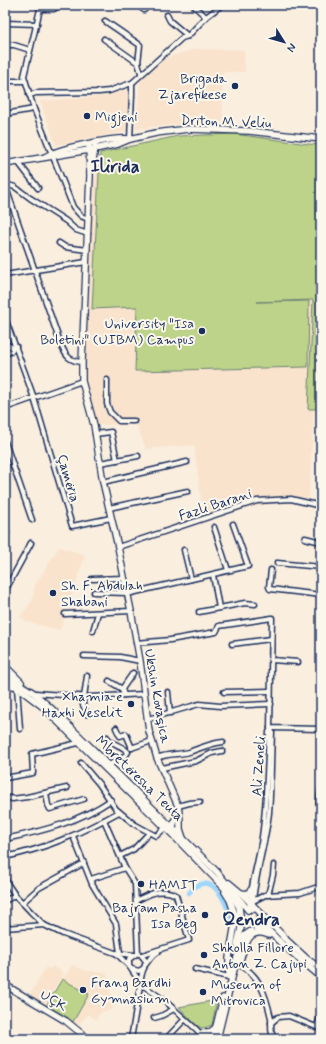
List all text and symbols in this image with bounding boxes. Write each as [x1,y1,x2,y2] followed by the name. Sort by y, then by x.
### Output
[264,22,304,62] north arrow
[283,40,299,55] text: N
[158,70,228,104] place label: Brigada Zjarefikese
[230,81,240,91] marker: Brigada Zjarefikese
[95,108,138,128] place label: Migjeni
[82,111,92,121] marker: Migjeni
[180,111,272,133] street label: Driton M. Veliu
[91,155,140,179] district label: Ilirida
[40,315,194,349] place label: University "Isa Boletini" (UIBM) Campus
[197,326,207,336] marker: University "Isa Boletini" (UIBM) Campus
[52,452,84,504] street label: Çamëria
[176,485,254,525] street label: Fazli Barani
[61,577,143,611] place label: Sh. F. Abdulah Shabani
[48,588,58,598] marker: Sh. F. Abdulah Shabani
[140,648,174,745] street label: Ukshin Kovaqica
[42,688,124,722] place label: Xhamia e Haxhi Veselit
[126,699,136,709] marker: Xhamia e Haxhi Veselit
[91,732,187,825] street label: Mbretëresha Teuta
[248,735,270,797] street label: Ali Zeneli
[149,876,198,894] place label: HAMIT
[136,879,146,889] marker: HAMIT
[112,899,197,934] place label: Bajram Pasha Isa Beg
[222,908,280,932] district label: Qendra
[200,910,210,920] marker: Bajram Pasha Isa Beg
[212,939,307,973] place label: Shkolla Fillore Anton Z. Cajupi
[199,950,209,960] marker: Shkolla Fillore Anton Z. Cajupi
[91,974,171,1008] place label: Frang Bardhi Gymnasium
[211,976,281,1010] place label: Museum of Mitrovica
[78,985,88,995] marker: Frang Bardhi Gymnasium
[37,986,70,1016] street label: UÇK
[198,987,208,997] marker: Museum of Mitrovica

